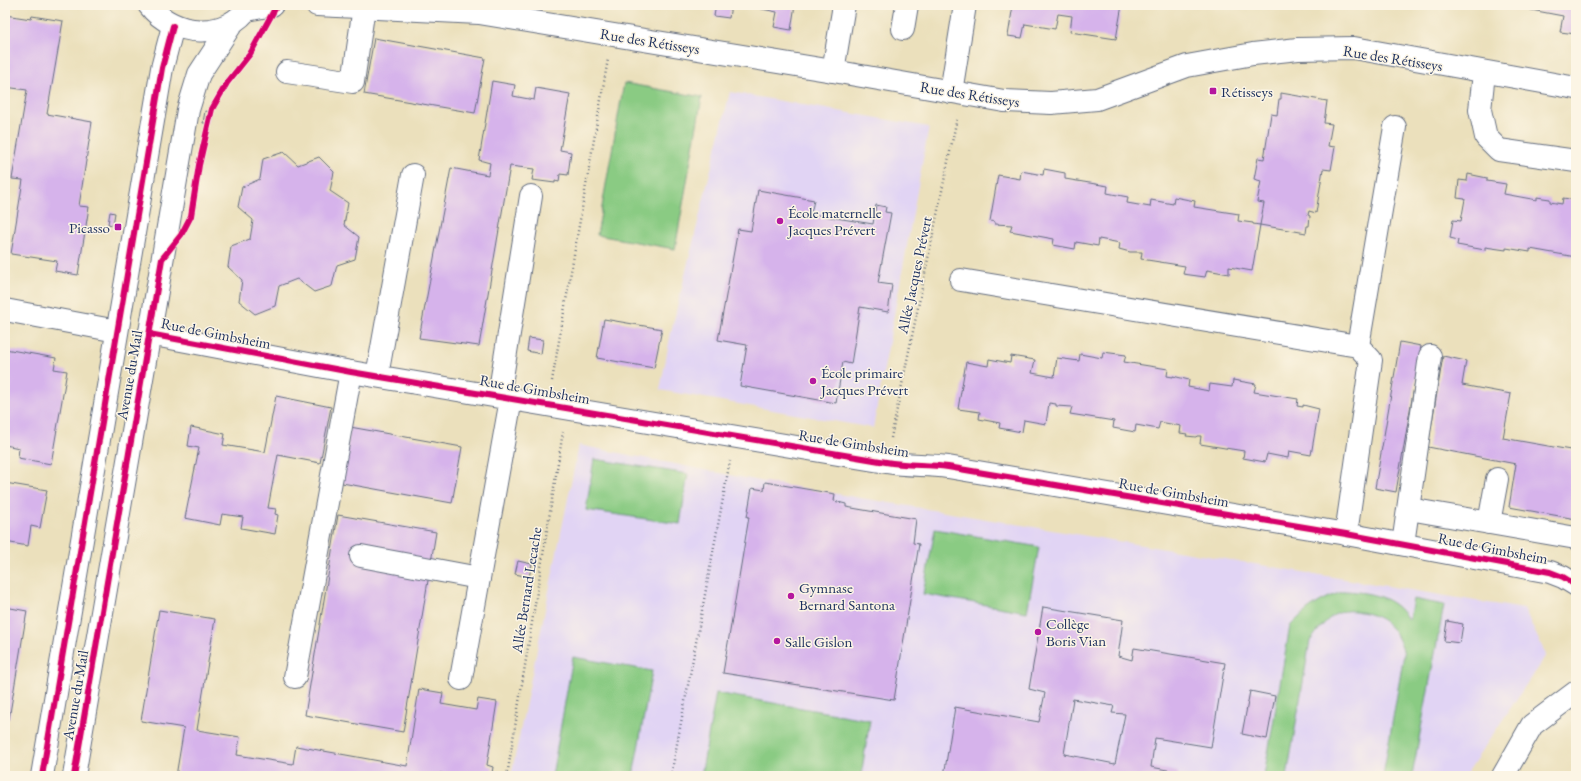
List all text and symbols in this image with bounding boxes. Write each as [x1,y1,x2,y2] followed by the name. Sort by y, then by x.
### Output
[599,24,701,58] street label: Rue des Rétisseys
[1342,41,1444,75] street label: Rue des Rétisseys
[919,77,1021,111] street label: Rue des Rétisseys
[1221,82,1273,101] place label: Rétisseys
[1208,86,1218,96] marker: Rétisseys
[786,203,882,239] place label: École maternelle Jacques Prévert
[892,214,936,336] street label: Allée Jacques Prévert
[775,216,785,226] marker: École maternelle Jacques Prévert
[69,218,110,237] place label: Picasso
[113,222,123,232] marker: Picasso
[159,313,273,353] street label: Rue de Gimbsheim
[112,328,146,422] street label: Avenue du Mail
[819,363,909,399] place label: École primaire Jacques Prévert
[478,370,592,408] street label: Rue de Gimbsheim
[808,376,818,386] marker: École primaire Jacques Prévert
[797,425,911,461] street label: Rue de Gimbsheim
[1117,473,1231,511] street label: Rue de Gimbsheim
[507,525,545,655] street label: Allée Bernard Lecache
[1436,528,1550,568] street label: Rue de Gimbsheim
[799,578,895,614] place label: Gymnase Bernard Santona
[786,591,796,601] marker: Gymnase Bernard Santona
[1046,614,1106,650] place label: Collège Boris Vian
[1033,627,1043,637] marker: Collège Boris Vian
[785,632,852,651] place label: Salle Gislon
[772,636,782,646] marker: Salle Gislon
[58,648,92,742] street label: Avenue du Mail

